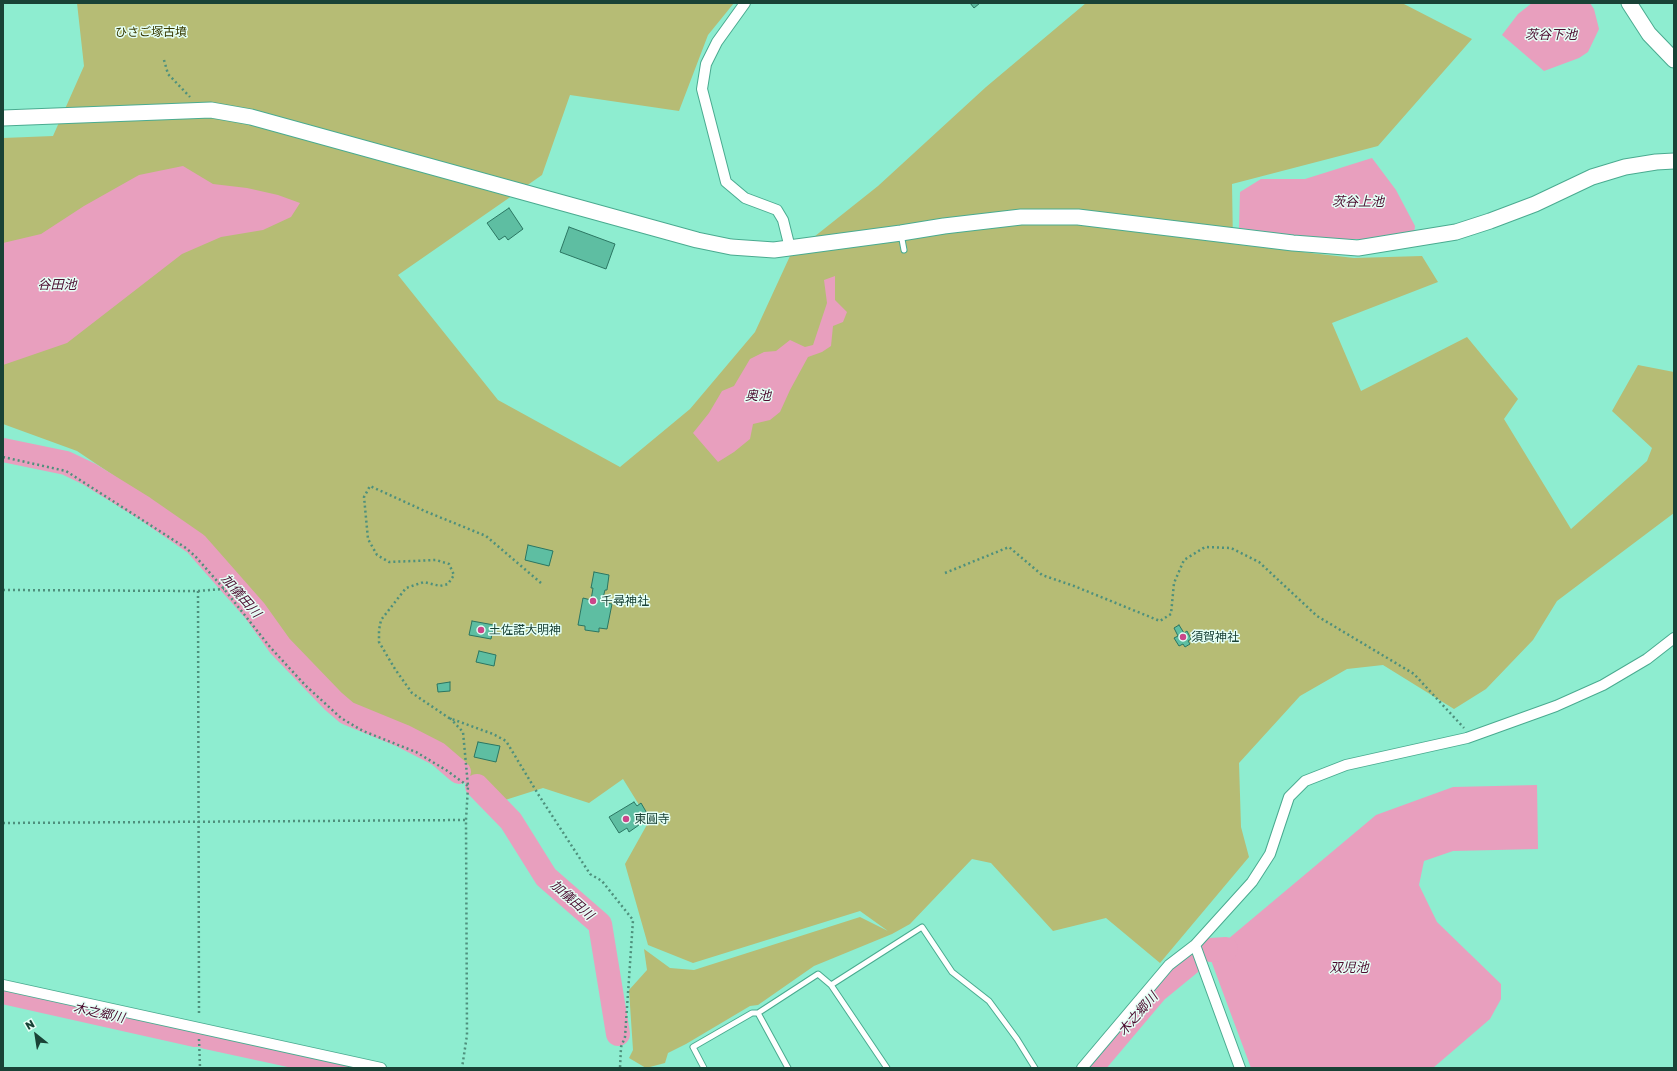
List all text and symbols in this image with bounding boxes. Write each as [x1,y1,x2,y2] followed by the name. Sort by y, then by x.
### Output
[115,25,187,39] park label: ひさご塚古墳
[1525,27,1577,43] water label: 茨谷下池
[1332,194,1384,210] water label: 茨谷上池
[38,277,76,293] water label: 谷田池
[745,388,771,404] water label: 奥池
[218,571,264,621] water label: 加儀田川
[601,594,649,608] place label: 千尋神社
[588,596,598,606] marker: 千尋神社
[489,623,561,637] place label: 土佐諾大明神
[476,625,486,635] marker: 土佐諾大明神
[1191,630,1239,644] place label: 須賀神社
[1178,632,1188,642] marker: 須賀神社
[634,812,670,826] place label: 東圓寺
[621,814,631,824] marker: 東圓寺
[547,877,597,923] water label: 加儀田川
[1330,960,1368,976] water label: 双児池
[1115,989,1161,1039] water label: 木之郷川
[72,1000,126,1026] water label: 木之郷川
[16,1015,56,1055] north arrow
[23,1016,37,1032] text: N

